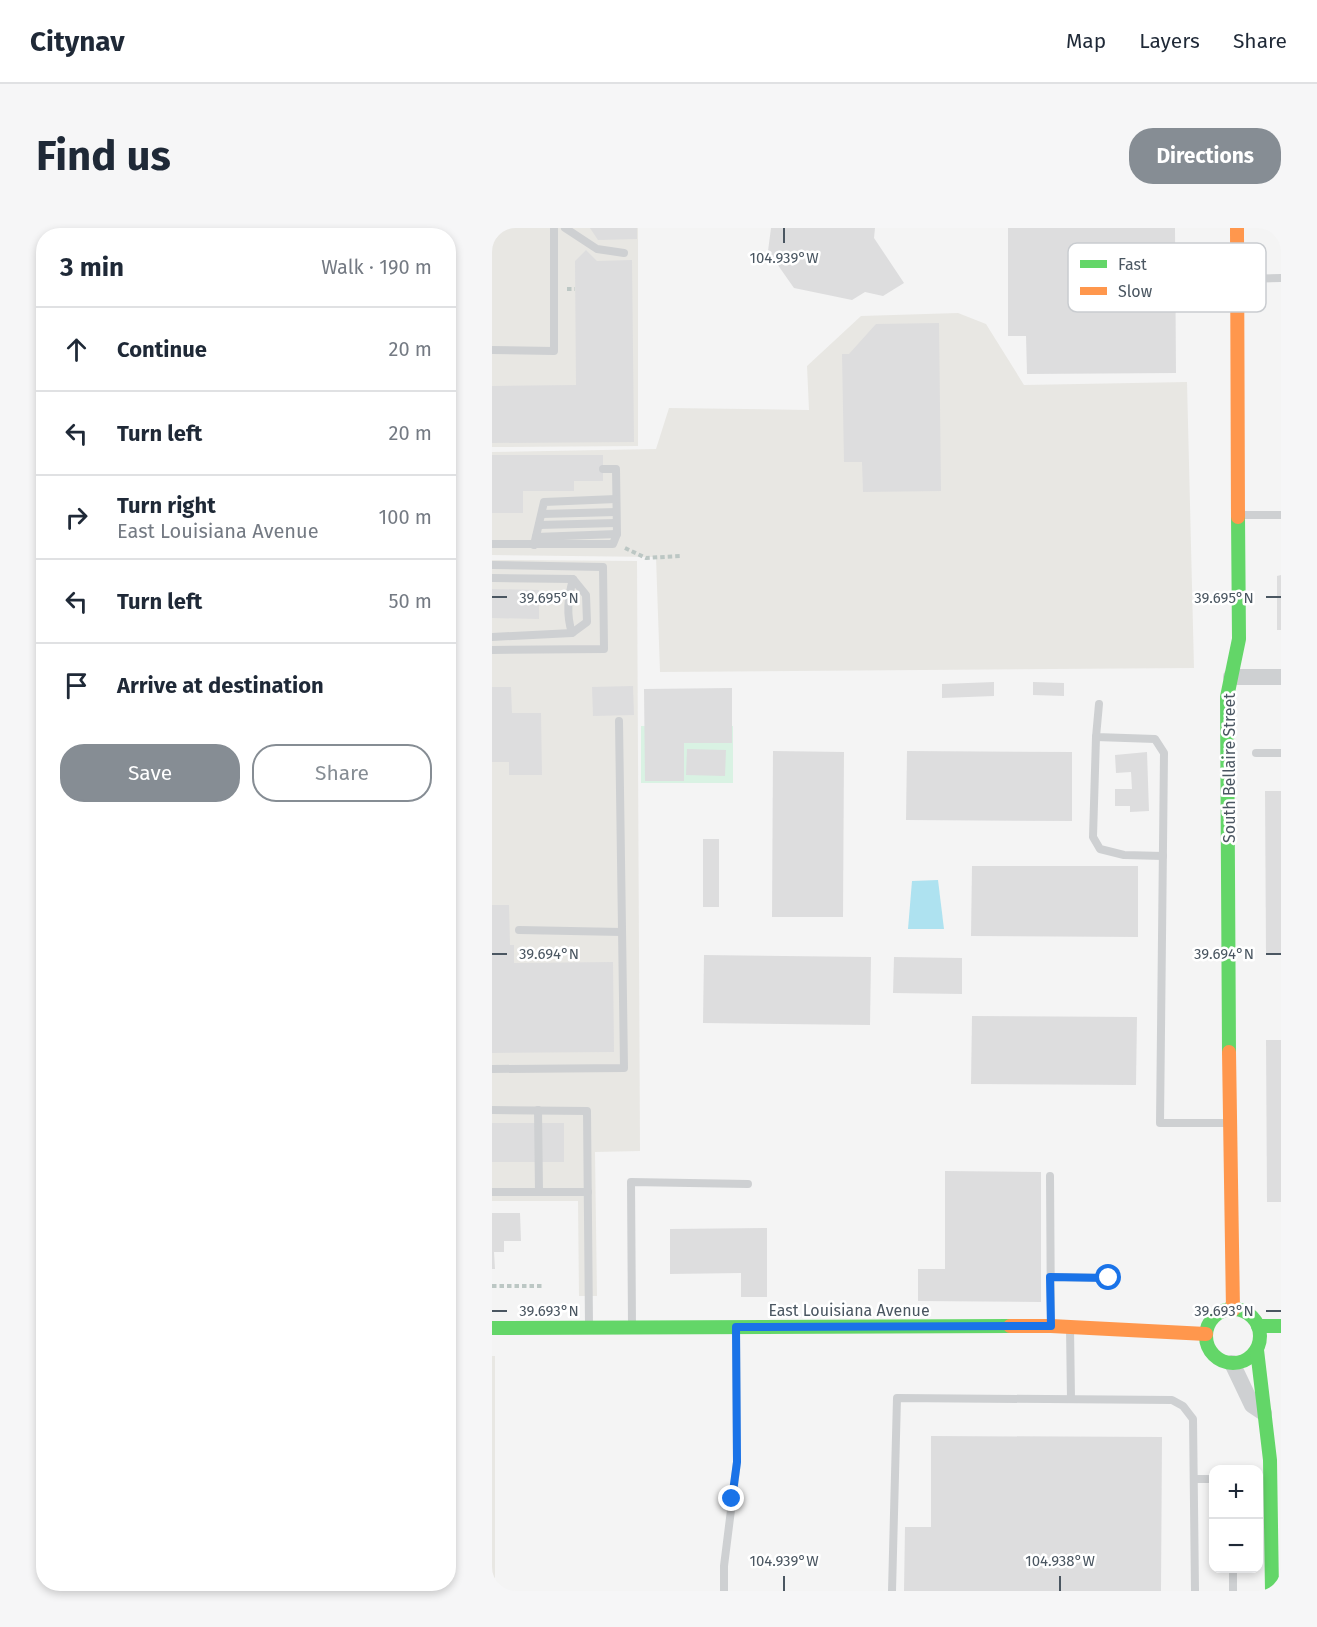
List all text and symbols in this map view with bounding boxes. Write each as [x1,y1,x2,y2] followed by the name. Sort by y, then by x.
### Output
[30,25,125,58] text: Citynav
[1066,28,1106,54] text: Map
[1139,28,1200,54] text: Layers
[1233,28,1287,54] text: Share
[1129,128,1281,184] button: Directions
[36,131,171,181] text: Find us
[1068,243,1266,312] legend
[749,249,819,267] text: 104.939°W
[60,252,124,283] text: 3 min
[321,255,432,279] text: Walk · 190 m
[1118,255,1147,274] text: Fast
[1118,282,1153,301] text: Slow
[60,333,93,366] icon: ahead
[117,336,207,363] text: Continue
[389,337,432,361] text: 20 m
[60,417,93,450] icon: left
[117,420,202,447] text: Turn left
[389,421,432,445] text: 20 m
[117,492,216,519] text: Turn right
[60,501,93,534] icon: right
[379,505,432,529] text: 100 m
[117,519,319,543] text: East Louisiana Avenue
[60,585,93,618] icon: left
[117,588,202,615] text: Turn left
[388,589,432,613] text: 50 m
[519,589,579,607] text: 39.695°N
[1194,589,1254,607] text: 39.695°N
[60,669,93,702] icon: arrive
[117,672,324,699] text: Arrive at destination
[1220,693,1239,843] street label: South Bellaire Street
[60,744,240,802] button: Save
[252,744,432,802] button: Share
[519,945,579,963] text: 39.694°N
[1194,945,1254,963] text: 39.694°N
[1095,1264,1121,1290] route start
[768,1301,930,1320] street label: East Louisiana Avenue
[519,1302,579,1320] text: 39.693°N
[1194,1302,1254,1320] text: 39.693°N
[1209,1465,1263,1573] map controls
[1209,1465,1263,1519] button: +
[718,1485,744,1511] route end
[1209,1519,1263,1573] button: −
[749,1552,819,1570] text: 104.939°W
[1025,1552,1095,1570] text: 104.938°W

